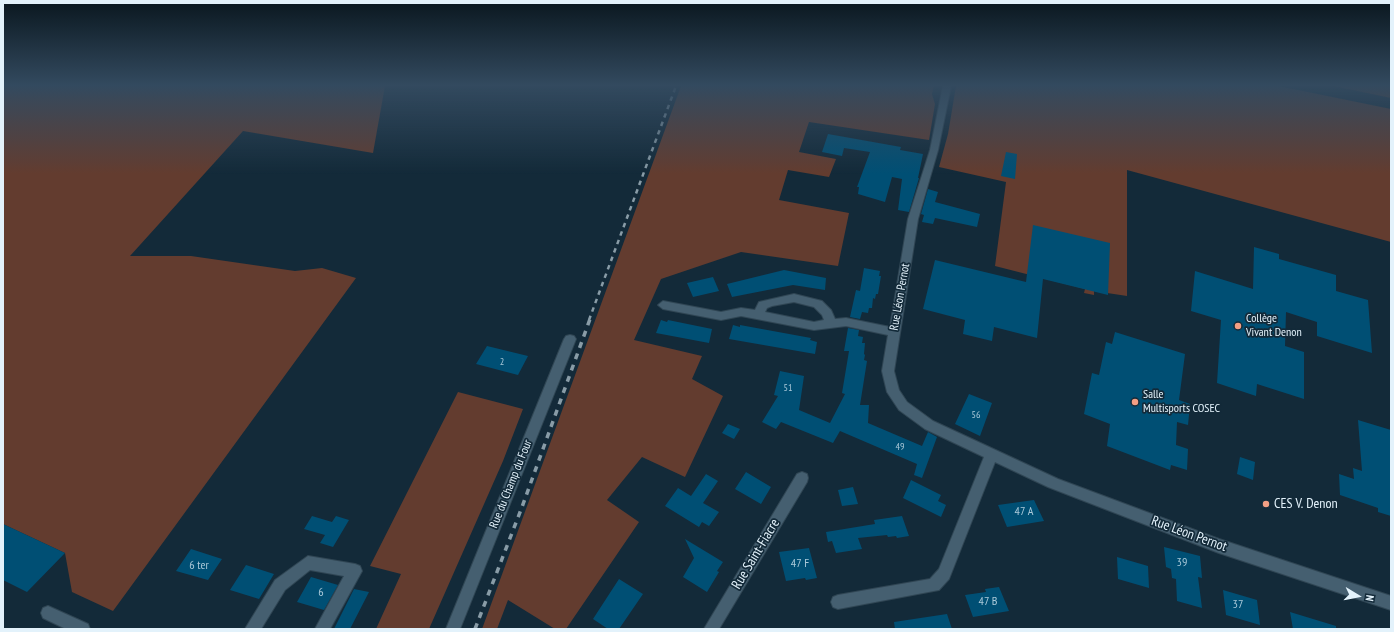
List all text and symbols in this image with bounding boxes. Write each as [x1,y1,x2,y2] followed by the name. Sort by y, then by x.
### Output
[887,262,913,332] street label: Rue Léon Pernot
[1246,312,1302,340] place label: Collège Vivant Denon
[1233,321,1243,331] marker: Collège Vivant Denon
[500,356,504,368] house number: 2
[784,382,792,394] house number: 51
[1143,388,1220,416] place label: Salle Multisports COSEC
[1130,397,1140,407] marker: Salle Multisports COSEC
[972,409,980,421] house number: 56
[487,438,535,530] street label: Rue du Champ du Four
[896,441,904,453] house number: 49
[1274,496,1338,512] place label: CES V. Denon
[1261,499,1271,509] marker: CES V. Denon
[1014,505,1034,519] house number: 47 A
[1149,513,1229,555] street label: Rue Léon Pernot
[728,516,784,592] street label: Rue Saint-Fiacre
[1177,556,1187,570] house number: 39
[791,557,809,571] house number: 47 F
[189,559,209,573] house number: 6 ter
[1338,576,1378,616] north arrow
[318,586,324,600] house number: 6
[1362,594,1377,602] text: N
[979,595,997,609] house number: 47 B
[1233,598,1243,612] house number: 37

